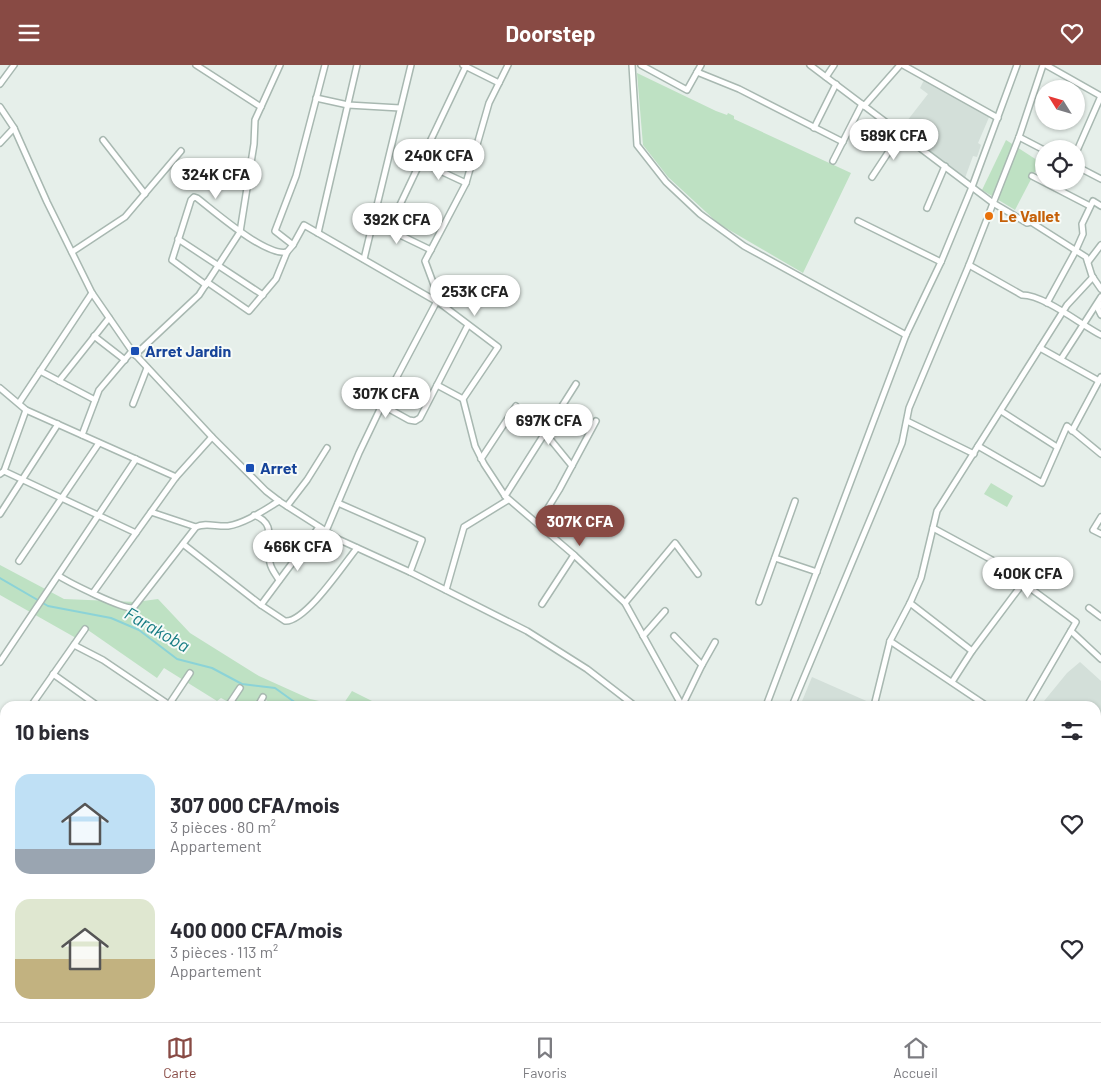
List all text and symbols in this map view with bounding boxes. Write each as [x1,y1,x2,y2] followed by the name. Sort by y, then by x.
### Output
[15,19,43,47] icon: menu
[1058,19,1086,47] icon: heart
[505,20,596,46] text: Doorstep
[1035,80,1085,130] north arrow
[1035,80,1085,190] map controls
[842,119,946,161] pin: 589K CFA
[860,125,928,144] text: 589K CFA
[387,139,491,181] pin: 240K CFA
[1035,140,1085,190] button: locate
[404,145,474,164] text: 240K CFA
[164,157,268,200] pin: 324K CFA
[182,164,250,183] text: 324K CFA
[345,203,449,245] pin: 392K CFA
[999,206,1060,225] place label: Le Vallet
[363,209,431,228] text: 392K CFA
[983,210,995,222] marker: Le Vallet
[423,275,527,317] pin: 253K CFA
[441,281,509,300] text: 253K CFA
[145,341,231,360] place label: Arret Jardin
[129,345,141,357] marker: Arret Jardin
[334,377,438,419] pin: 307K CFA
[352,383,420,402] text: 307K CFA
[497,403,601,446] pin: 697K CFA
[516,410,582,429] text: 697K CFA
[260,458,297,477] place label: Arret
[244,462,256,474] marker: Arret
[528,505,632,547] pin: 307K CFA
[546,511,614,530] text: 307K CFA
[246,529,350,572] pin: 466K CFA
[264,536,332,555] text: 466K CFA
[976,557,1080,599] pin: 400K CFA
[993,563,1063,582] text: 400K CFA
[121,602,194,657] water label: Farakoba
[1058,717,1086,745] icon: filters
[15,719,89,744] text: 10 biens
[170,792,340,817] text: 307 000 CFA/mois
[55,794,115,854] icon: home
[1058,810,1086,838] icon: heart
[170,817,276,836] text: 3 pièces · 80 m²
[170,836,262,855] text: Appartement
[170,917,343,942] text: 400 000 CFA/mois
[55,919,115,979] icon: home
[1058,935,1086,963] icon: heart
[170,942,278,961] text: 3 pièces · 113 m²
[170,961,262,980] text: Appartement
[163,1034,196,1081] tab: Carte
[523,1034,567,1081] tab: Favoris
[893,1034,938,1081] tab: Accueil

